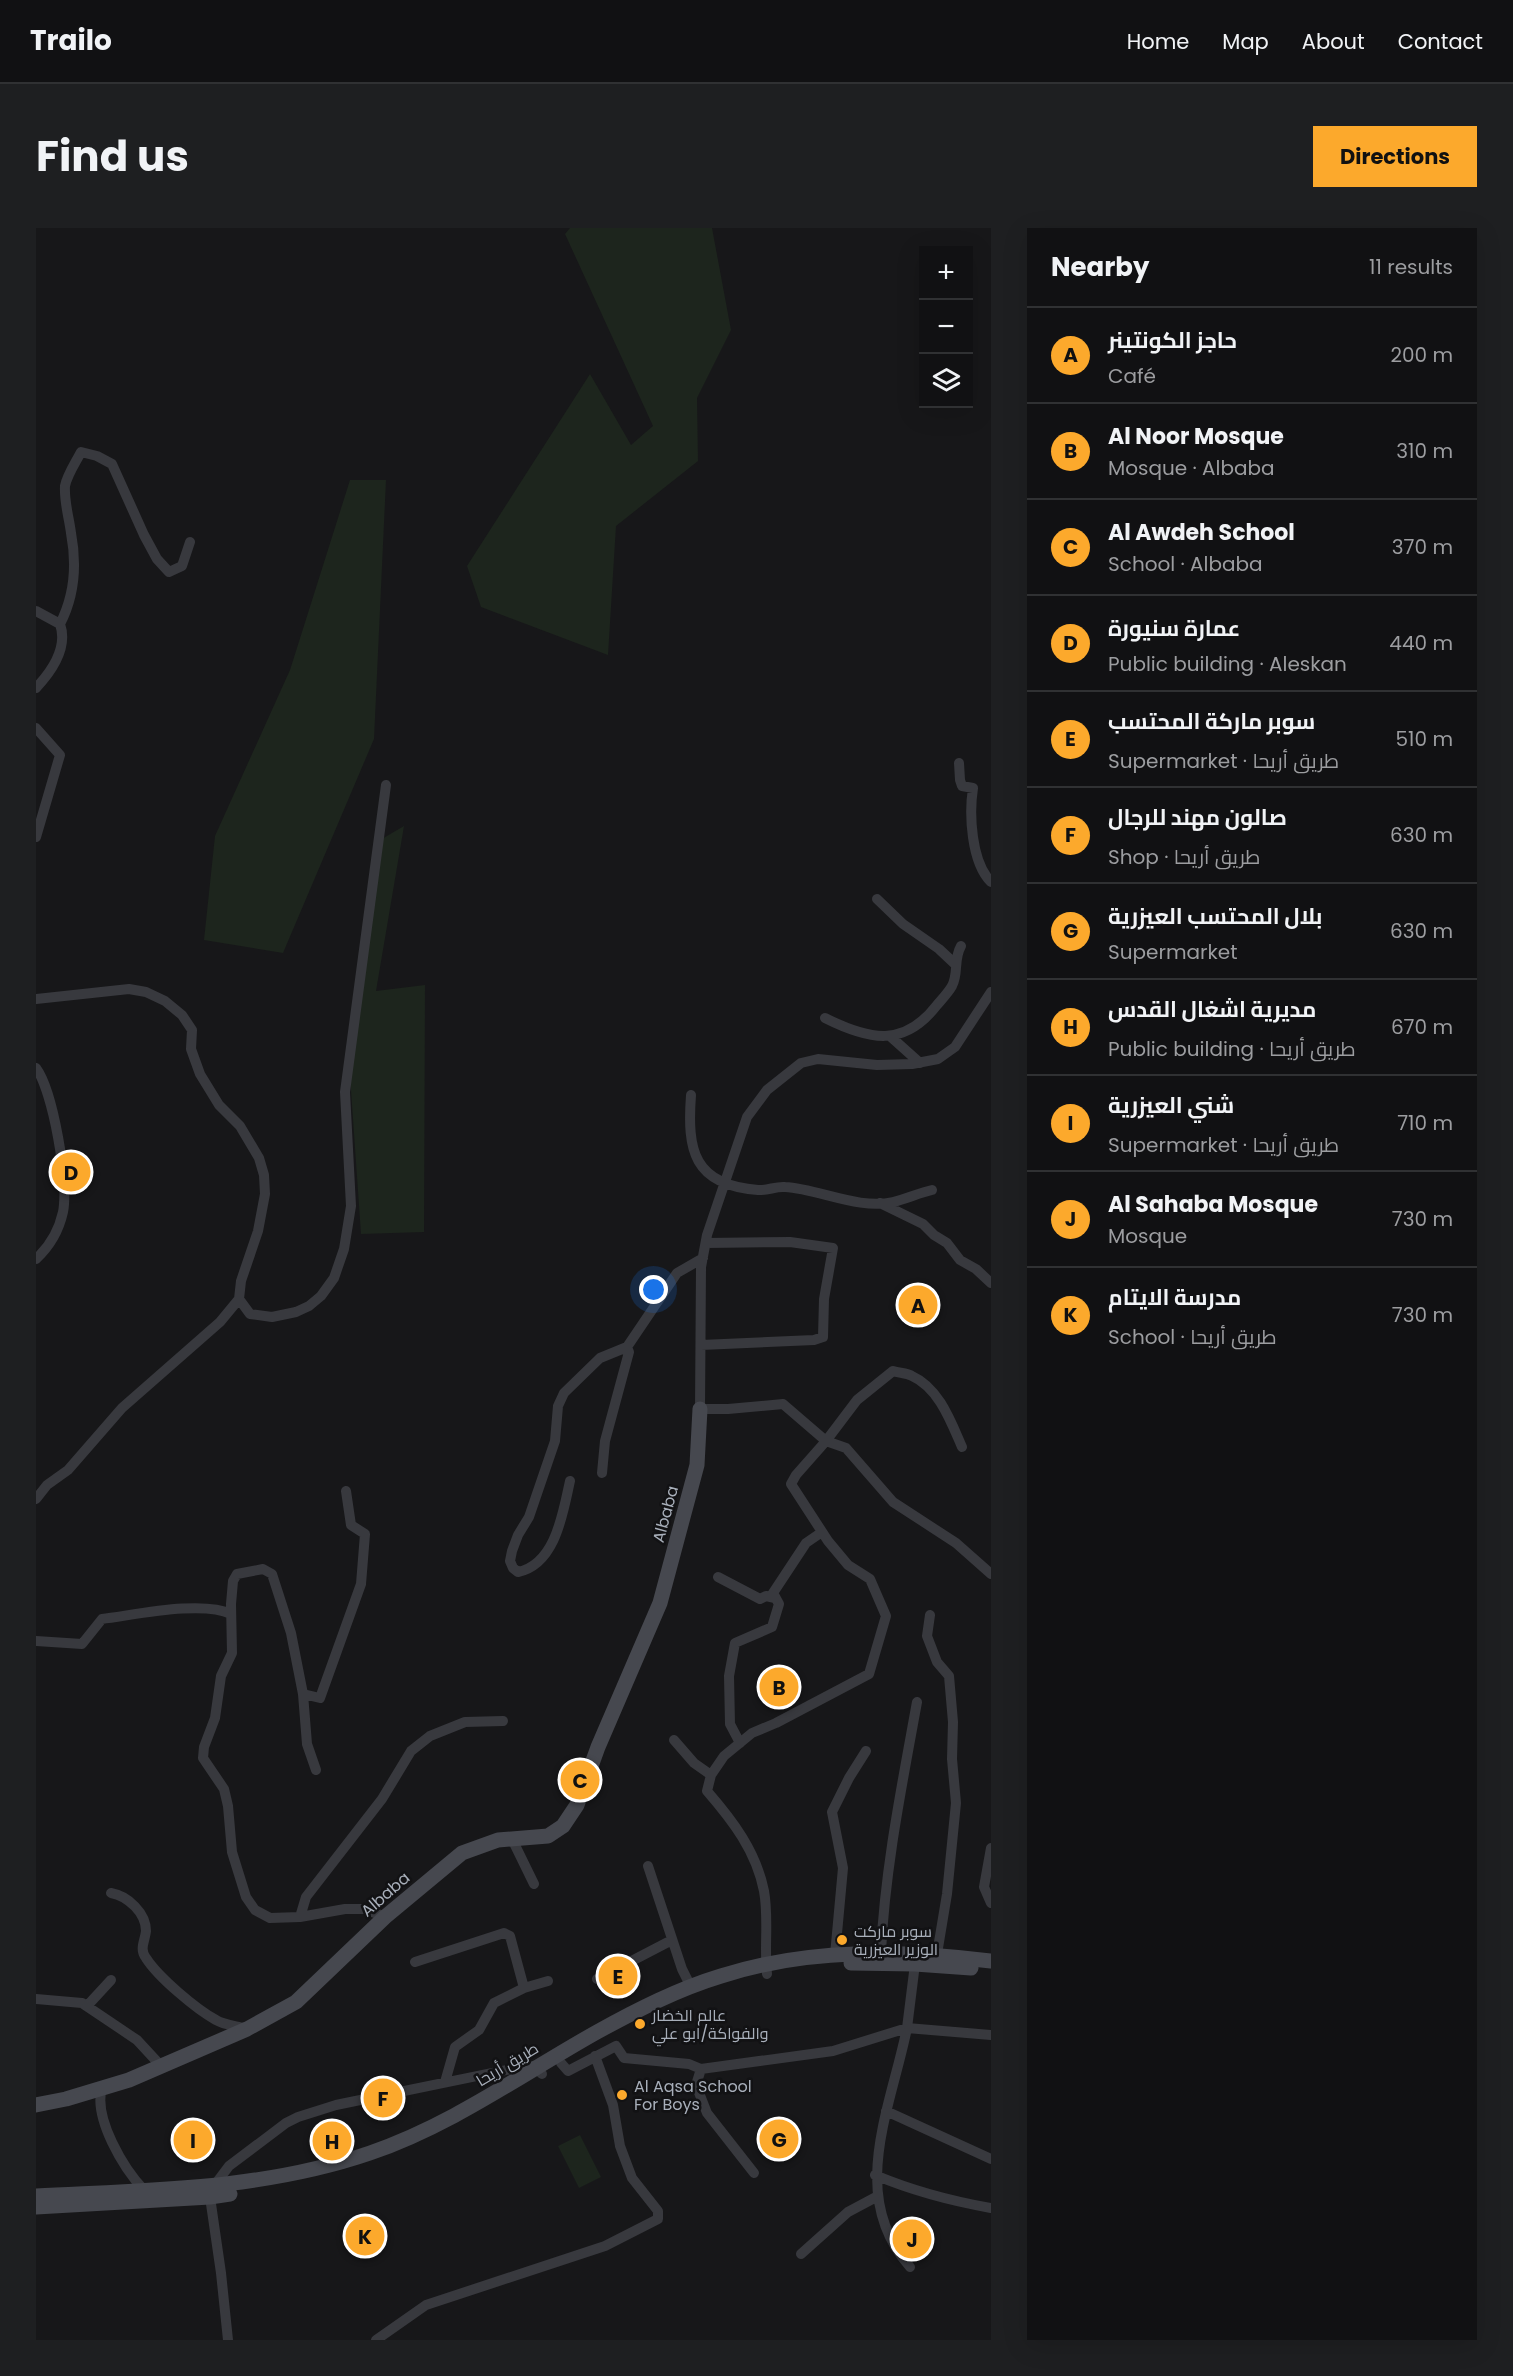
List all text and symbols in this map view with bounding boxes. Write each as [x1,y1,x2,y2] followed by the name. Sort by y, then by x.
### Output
[30,21,112,60] text: Trailo
[1127,27,1189,56] text: Home
[1222,27,1269,56] text: Map
[1302,27,1365,56] text: About
[1398,27,1483,56] text: Contact
[1313,126,1477,187] button: Directions
[36,127,189,186] text: Find us
[919,246,973,408] map controls
[919,246,973,300] button: +
[1051,249,1149,285] text: Nearby
[1369,253,1453,281] text: 11 results
[919,300,973,354] button: −
[1108,325,1237,356] text: حاجز الكونتينر
[1063,341,1078,369] text: A
[1390,341,1453,369] text: 200 m
[919,354,973,408] button: layers
[1108,362,1156,390] text: Café
[1108,421,1284,452] text: Al Noor Mosque
[1064,437,1077,465] text: B
[1396,437,1453,465] text: 310 m
[1108,454,1275,482] text: Mosque · Albaba
[1108,517,1295,548] text: Al Awdeh School
[1063,533,1078,561] text: C
[1392,533,1453,561] text: 370 m
[1108,550,1263,578] text: School · Albaba
[1108,613,1240,644] text: عمارة سنيورة
[1063,629,1078,657] text: D
[1389,629,1453,657] text: 440 m
[1108,650,1347,678] text: Public building · Aleskan
[1108,706,1315,737] text: سوبر ماركة المحتسب
[1065,725,1076,753] text: E
[1396,725,1453,753] text: 510 m
[1108,747,1339,775] text: Supermarket · طريق أريحا
[1108,802,1287,833] text: صالون مهند للرجال
[1065,821,1076,849] text: F
[1390,821,1453,849] text: 630 m
[1108,843,1260,871] text: Shop · طريق أريحا
[1108,901,1322,932] text: بلال المحتسب العيزرية
[1063,917,1078,945] text: G
[1390,917,1453,945] text: 630 m
[1108,938,1237,966] text: Supermarket
[1108,994,1316,1025] text: مديرية اشغال القدس
[1063,1013,1078,1041] text: H
[1391,1013,1453,1041] text: 670 m
[1108,1035,1356,1063] text: Public building · طريق أريحا
[1108,1090,1234,1121] text: شني العيزرية
[1068,1109,1073,1137] text: I
[1397,1109,1453,1137] text: 710 m
[1108,1131,1339,1159] text: Supermarket · طريق أريحا
[51,1150,90,1194] pin: D
[1108,1189,1318,1220] text: Al Sahaba Mosque
[1065,1205,1076,1233] text: J
[1392,1205,1453,1233] text: 730 m
[1108,1222,1187,1250] text: Mosque
[639,1275,668,1304] your location
[898,1282,938,1328] pin: A
[1108,1282,1241,1313] text: مدرسة الايتام
[1064,1301,1077,1329] text: K
[1392,1301,1453,1329] text: 730 m
[1108,1323,1277,1351] text: School · طريق أريحا
[647,1483,684,1545] street label: Albaba
[760,1664,798,1710] pin: B
[560,1758,600,1802] pin: C
[356,1867,415,1922] street label: Albaba
[854,1920,938,1961] place label: سوبر ماركت الوزير العيزرية
[835,1933,849,1947] marker: سوبر ماركت الوزير العيزرية
[598,1954,638,1998] pin: E
[651,2004,768,2047] place label: عالم الخضار والفواكة/ابو علي
[633,2017,647,2031] marker: عالم الخضار والفواكة/ابو علي
[472,2037,543,2092] street label: طريق أريحا
[634,2075,752,2116] place label: Al Aqsa School For Boys
[364,2076,402,2120] pin: F
[615,2088,629,2102] marker: Al Aqsa School For Boys
[760,2116,798,2162] pin: G
[174,2118,212,2162] pin: I
[312,2118,352,2164] pin: H
[346,2214,384,2258] pin: K
[892,2216,932,2262] pin: J

